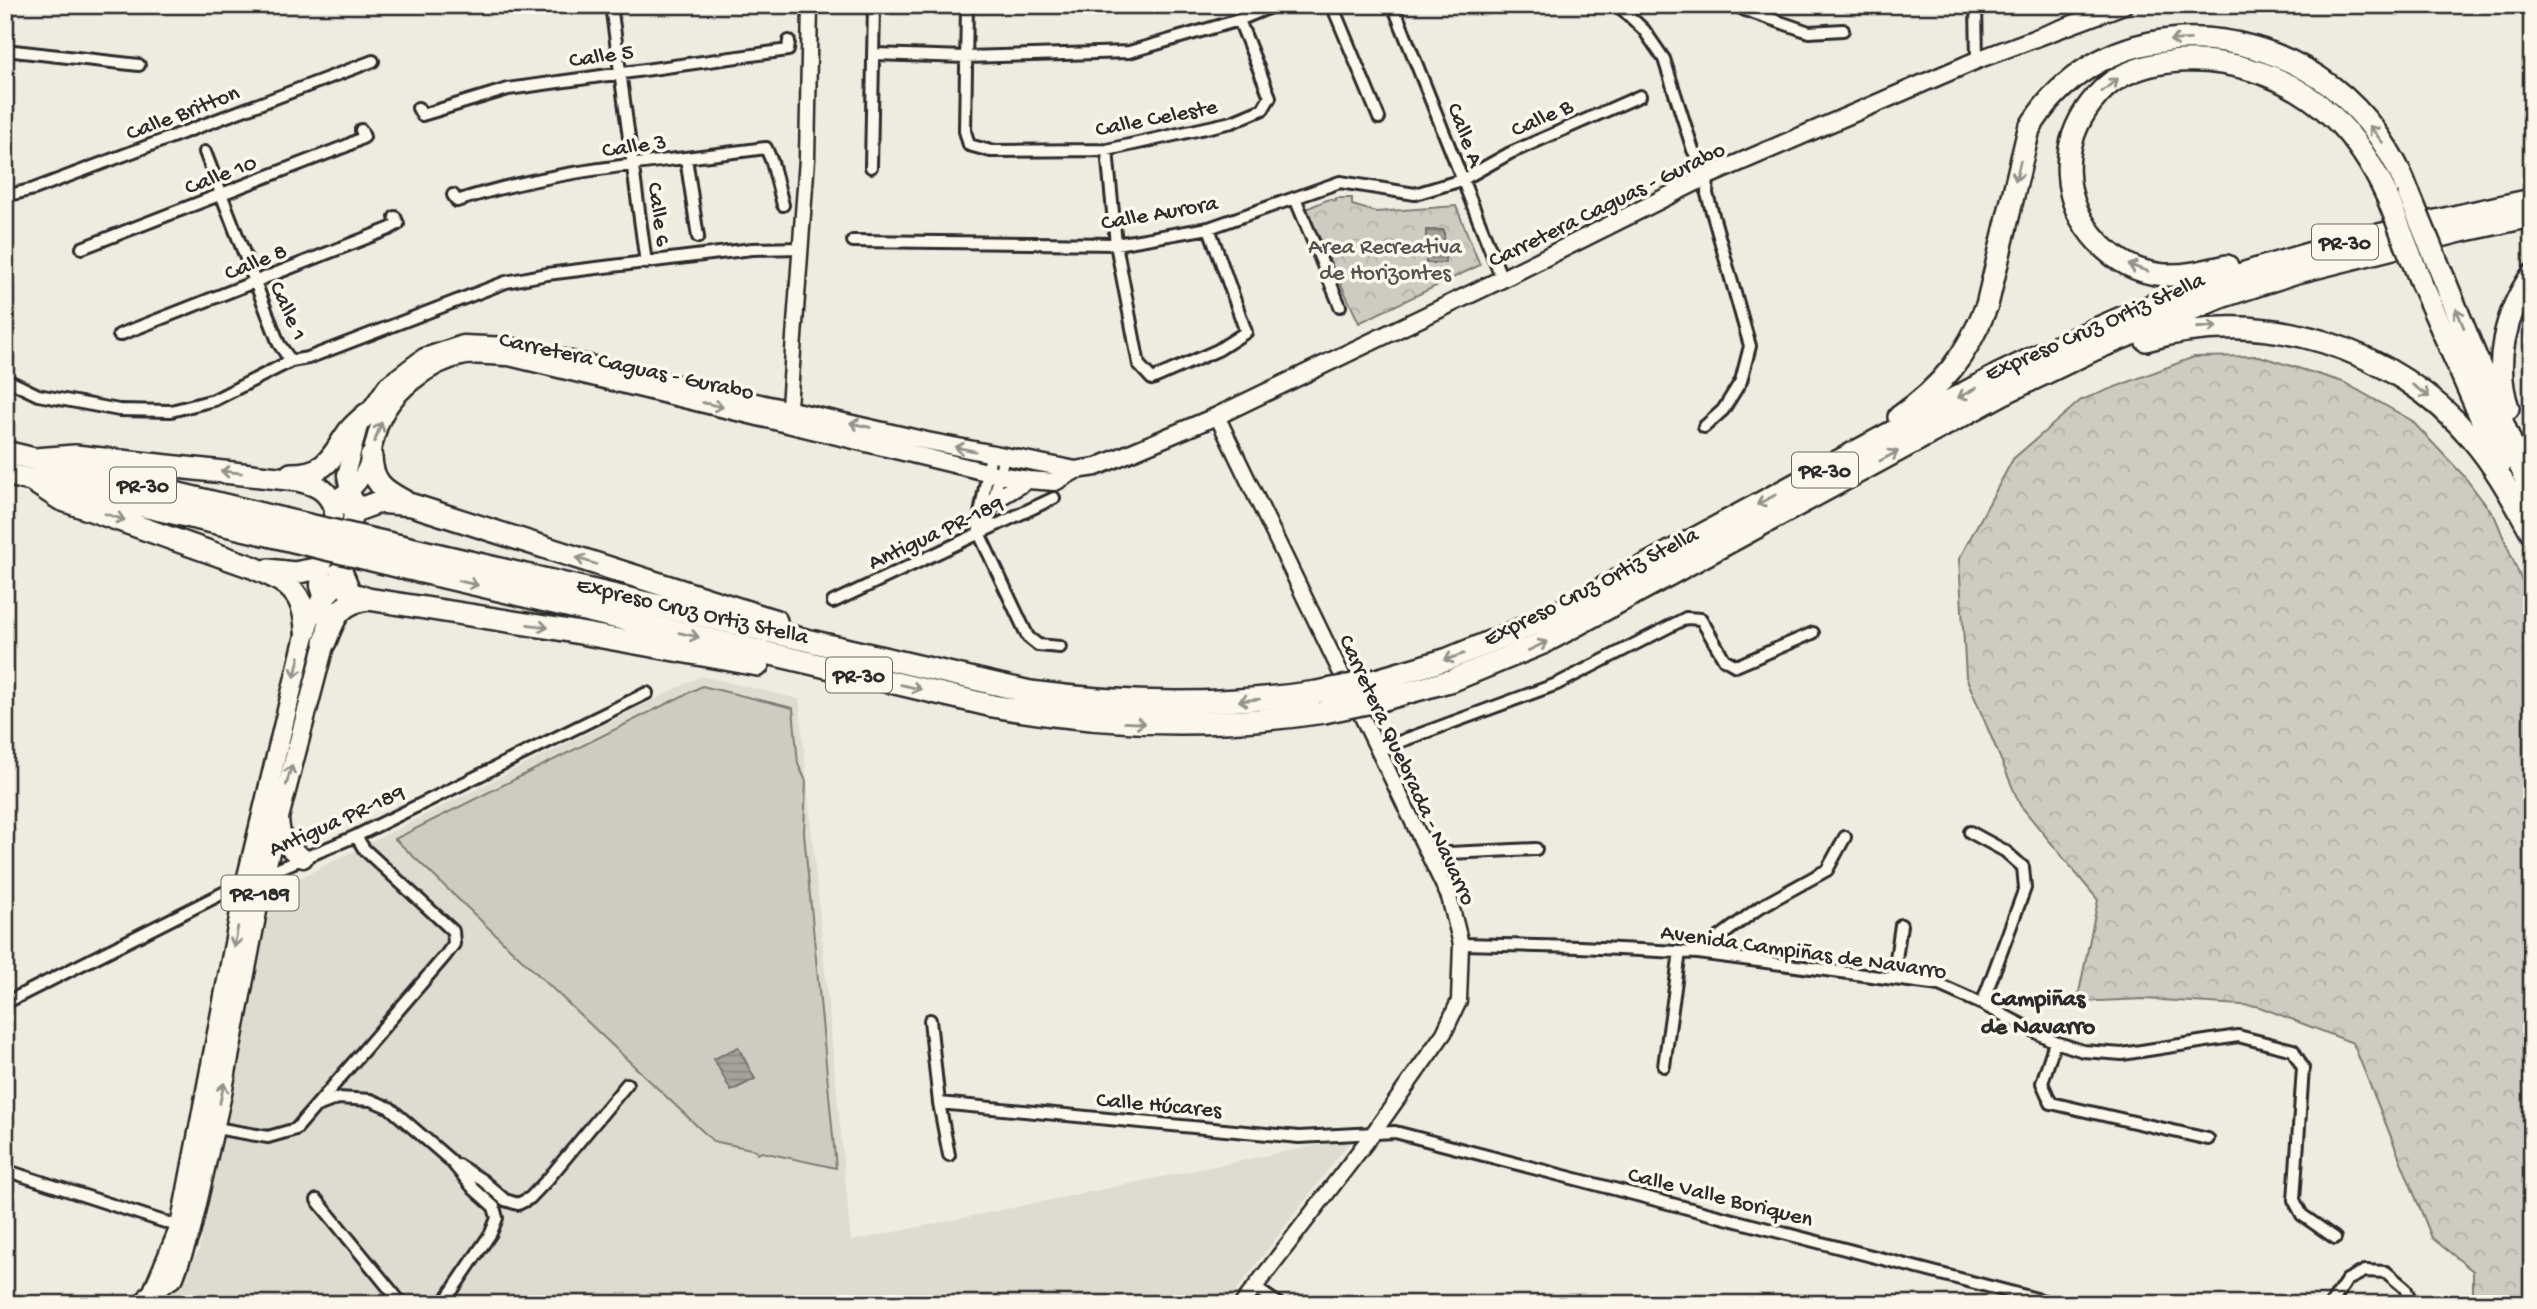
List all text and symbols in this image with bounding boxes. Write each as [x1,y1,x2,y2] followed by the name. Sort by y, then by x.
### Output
[2169,34,2192,47] one-way arrow
[568,40,635,75] street label: Calle 5
[2100,77,2118,92] one-way arrow
[123,80,244,148] street label: Calle Britton
[1507,93,1578,145] street label: Calle B
[1093,94,1221,144] street label: Calle Celeste
[1439,99,1489,172] street label: Calle A
[2369,126,2384,144] one-way arrow
[601,130,668,165] street label: Calle 3
[1485,137,1730,275] street label: Carretera Caguas - Gurabo
[181,150,261,202] street label: Calle 10
[2010,159,2024,182] one-way arrow
[640,181,675,249] street label: Calle 6
[1099,191,1221,238] street label: Calle Aurora
[2312,224,2378,260] road number: PR-30
[1308,235,1463,288] park label: Area Recreativa de Horizontes
[221,238,292,288] street label: Calle 8
[2128,261,2150,273] one-way arrow
[1981,267,2210,389] street label: Expreso Cruz Ortiz Stella
[262,278,312,345] street label: Calle 1
[2452,308,2465,329] one-way arrow
[2195,320,2218,333] one-way arrow
[496,327,756,408] street label: Carretera Caguas - Gurabo
[2411,384,2430,398] one-way arrow
[1957,386,1977,400] one-way arrow
[701,400,723,413] one-way arrow
[849,418,872,432] one-way arrow
[373,421,385,443] one-way arrow
[954,441,977,455] one-way arrow
[1878,449,1899,462] one-way arrow
[1792,452,1858,488] road number: PR-30
[220,466,243,479] one-way arrow
[110,468,176,503] road number: PR-30
[864,491,1009,577] street label: Antigua PR-189
[1757,494,1777,508] one-way arrow
[103,512,125,524] one-way arrow
[1480,522,1705,654] street label: Expreso Cruz Ortiz Stella
[575,553,597,566] one-way arrow
[574,573,812,653] street label: Expreso Cruz Ortiz Stella
[456,576,479,590] one-way arrow
[526,620,549,633] one-way arrow
[677,629,700,642] one-way arrow
[1331,631,1481,910] street label: Carretera Quebrada - Navarro
[1527,638,1548,652] one-way arrow
[1443,651,1465,664] one-way arrow
[290,655,303,678] one-way arrow
[826,658,892,692] road number: PR-30
[899,681,922,694] one-way arrow
[1238,694,1261,707] one-way arrow
[1123,717,1146,730] one-way arrow
[283,764,296,787] one-way arrow
[265,780,410,864] street label: Antigua PR-189
[222,876,298,910] road number: PR-189
[1659,920,1948,987] street label: Avenida Campiñas de Navarro
[228,925,242,948] one-way arrow
[1981,986,2096,1043] district label: Campiñas de Navarro
[216,1082,230,1105] one-way arrow
[1095,1088,1223,1125] street label: Calle Húcares
[1625,1162,1816,1234] street label: Calle Valle Boriquen

